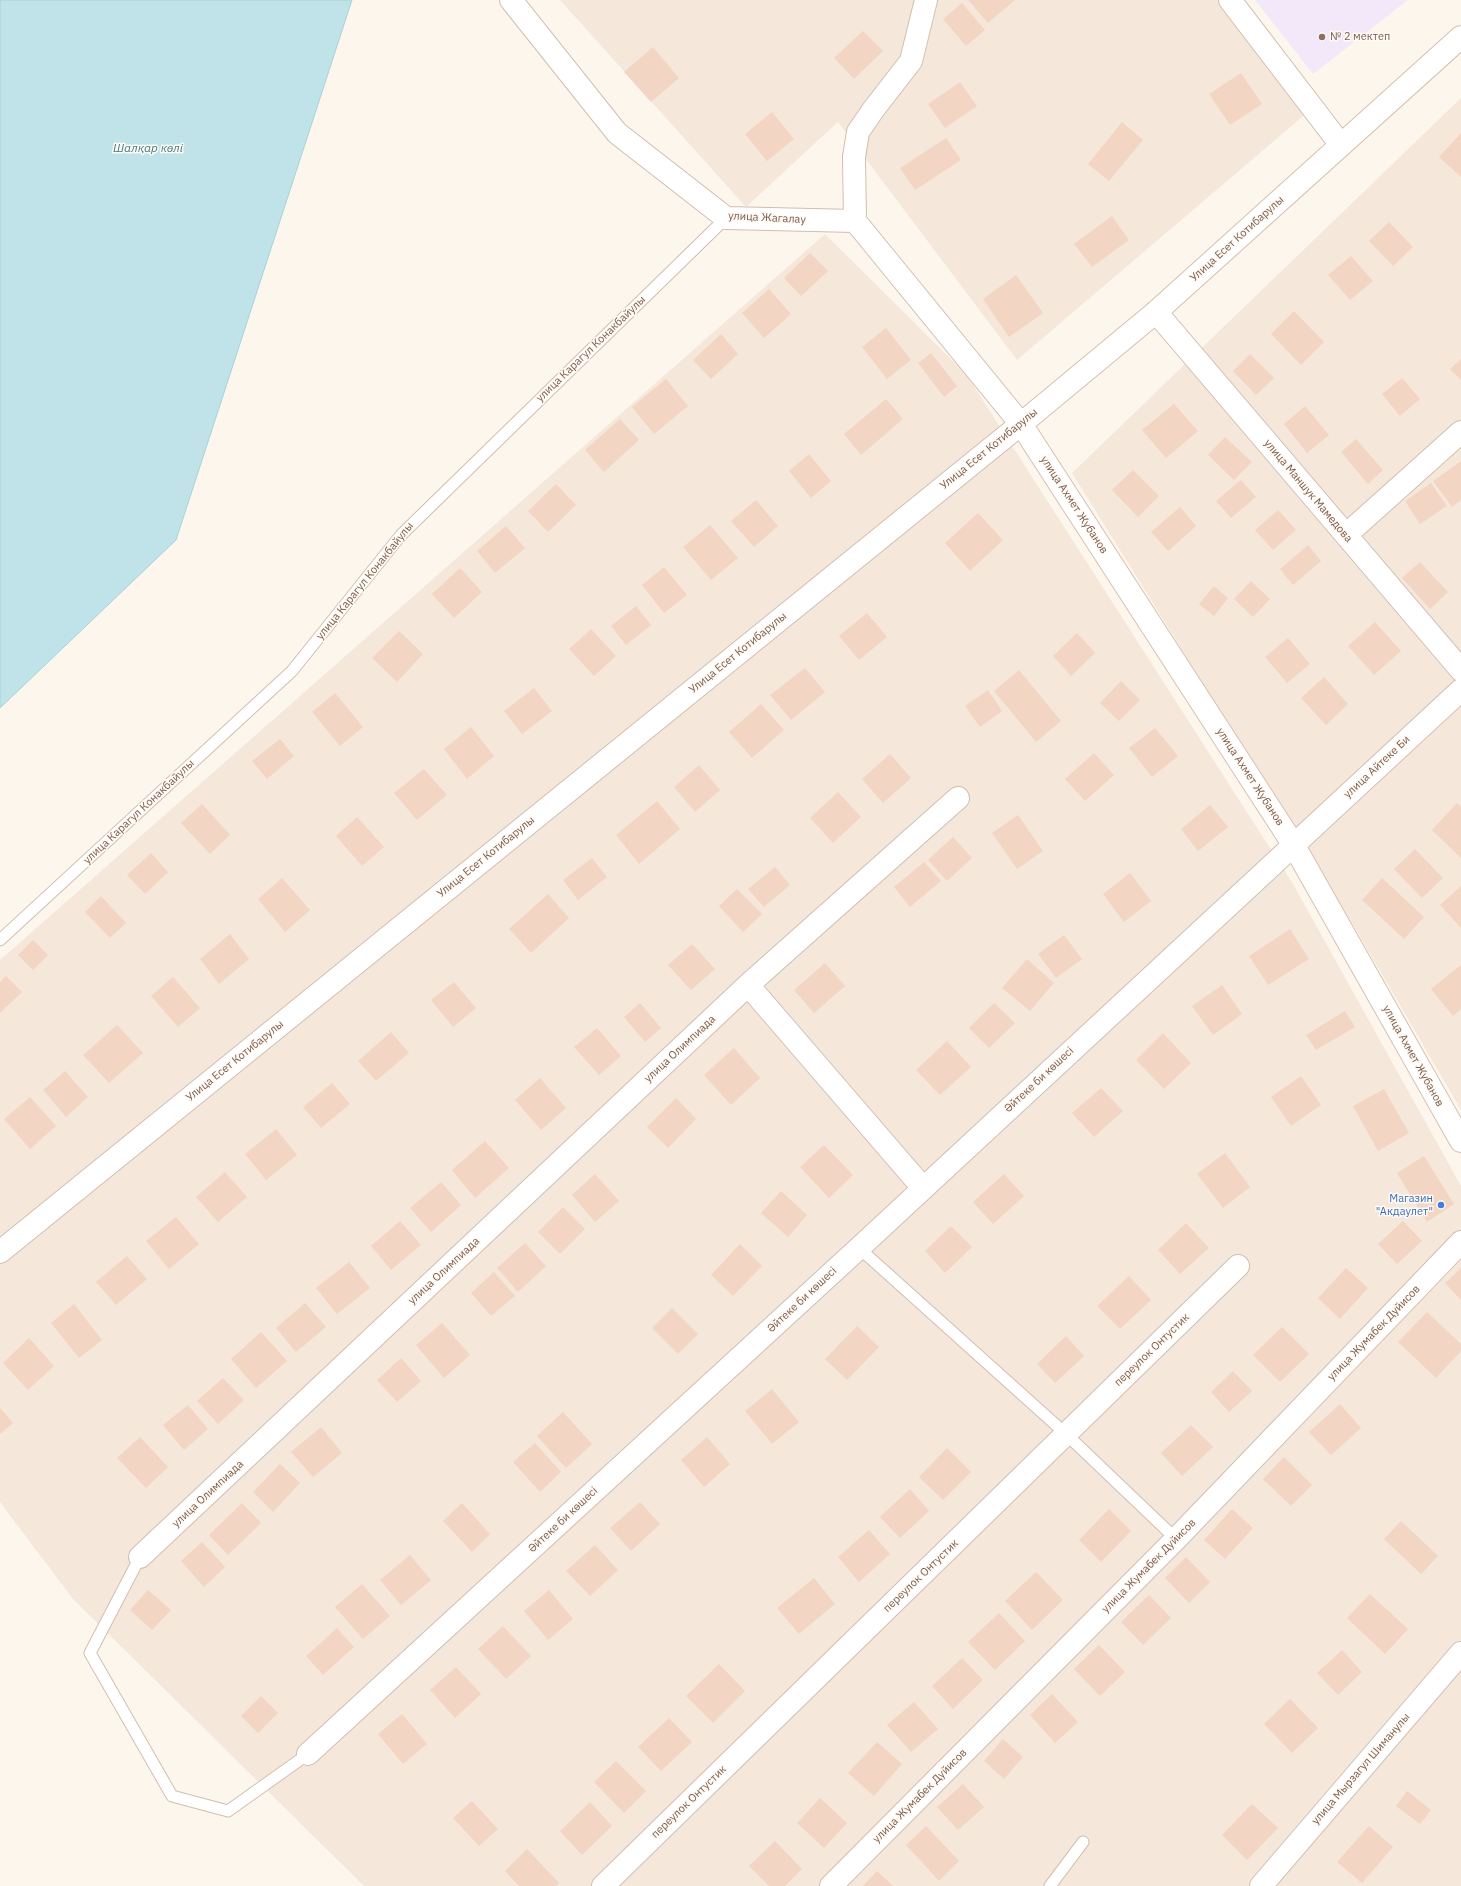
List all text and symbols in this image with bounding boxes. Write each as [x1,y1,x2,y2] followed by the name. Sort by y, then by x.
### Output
[1330,30,1390,44] place label: № 2 мектеп
[1317,32,1327,42] marker: № 2 мектеп
[113,142,183,156] water label: Шалқар көлі
[1187,193,1287,285] street label: Улица Есет Котибарулы
[728,209,806,227] street label: улица Жагалау
[534,293,648,405] street label: улица Карагул Конакбайулы
[938,406,1040,492] street label: Улица Есет Котибарулы
[1261,437,1355,545] street label: улица Маншук Мамедова
[1037,454,1111,556] street label: улица Ахмет Жубанов
[314,520,416,642] street label: улица Карагул Конакбайулы
[687,610,789,696] street label: Улица Есет Котибарулы
[1213,726,1287,828] street label: улица Ахмет Жубанов
[1341,733,1413,801] street label: улица Айтеке Би
[81,757,197,867] street label: улица Карагул Конакбайулы
[435,814,537,900] street label: Улица Есет Котибарулы
[1380,1003,1446,1109] street label: улица Ахмет Жубанов
[642,1013,718,1085] street label: улица Олимпиада
[184,1018,286,1104] street label: Улица Есет Котибарулы
[1001,1044,1077,1116] street label: Әйтеке би көшесі
[1376,1192,1433,1218] place label: Магазин "Акдаулет"
[1436,1200,1446,1210] marker: Магазин "Акдаулет"
[406,1235,482,1307] street label: улица Олимпиада
[764,1264,840,1336] street label: Әйтеке би көшесі
[1325,1283,1423,1383] street label: улица Жумабек Дуйисов
[1112,1311,1192,1389] street label: переулок Онтустик
[170,1458,246,1530] street label: улица Олимпиада
[525,1484,601,1556] street label: Әйтеке би көшесі
[1099,1516,1199,1616] street label: улица Жумабек Дуйисов
[881,1537,961,1615] street label: переулок Онтустик
[1309,1711,1413,1827] street label: улица Мырзагул Шиманулы
[870,1746,970,1846] street label: улица Жумабек Дуйисов
[649,1763,729,1841] street label: переулок Онтустик

